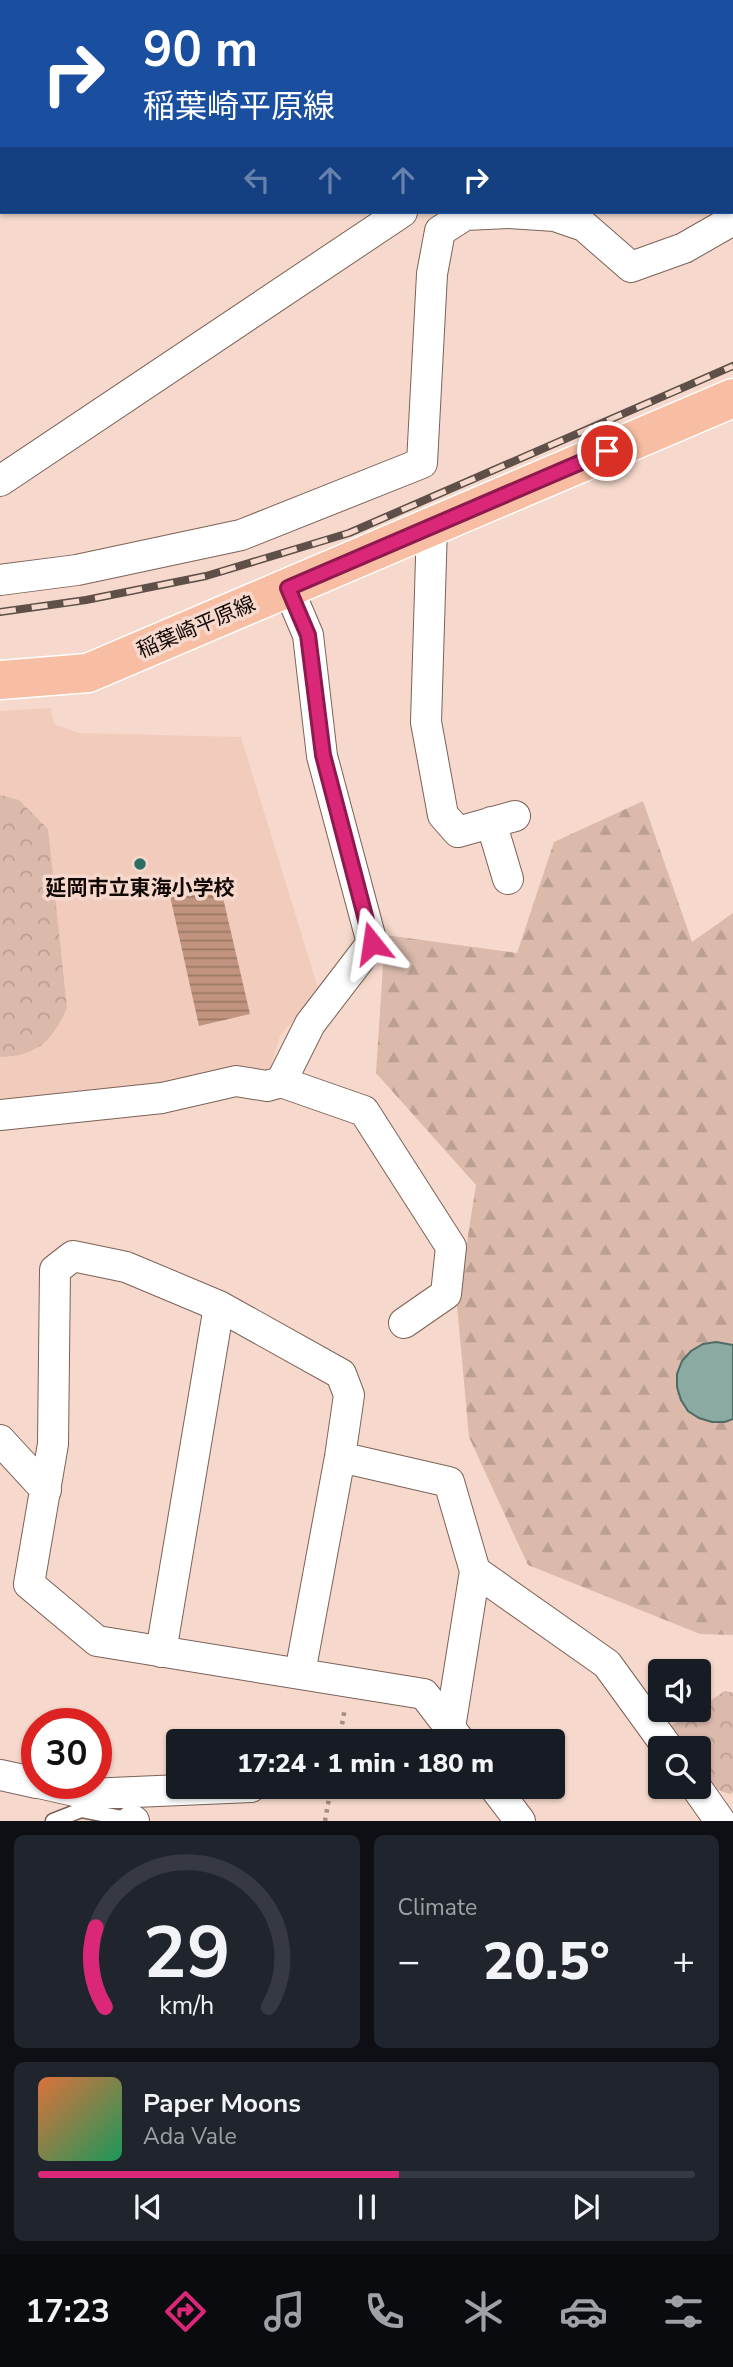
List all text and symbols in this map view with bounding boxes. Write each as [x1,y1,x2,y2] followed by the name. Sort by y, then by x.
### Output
[143,16,258,83] text: 90 m
[28,28,119,119] icon: right
[143,85,335,128] text: 稲葉崎平原線
[238,161,276,199] icon: left
[311,161,349,199] icon: ahead
[384,161,422,199] icon: ahead
[457,161,495,199] icon: right
[577,421,637,481] pin
[588,432,626,470] icon: arrive
[133,589,259,665] street label: 稲葉崎平原線
[132,856,148,872] marker: 延岡市立東海小学校
[46,874,235,902] place label: 延岡市立東海小学校
[335,906,409,980] position arrow
[648,1659,711,1799] map controls
[648,1659,711,1722] button: sound
[21,1708,112,1799] speed limit sign: 30
[648,1736,711,1799] button: search
[237,1746,494,1781] text: 17:24 · 1 min · 180 m
[398,1892,477,1923] text: Climate
[143,1904,230,2004] text: 29
[483,1926,610,1997] text: 20.5°
[398,1936,420,1987] text: −
[672,1936,695,1987] text: +
[159,1989,214,2023] text: km/h
[143,2086,301,2121] text: Paper Moons
[143,2121,237,2152] text: Ada Vale
[129,2188,167,2226] icon: previous
[348,2188,386,2226] icon: pause
[567,2188,605,2226] icon: next
[161,2287,210,2336] icon: directions
[260,2287,309,2336] icon: music
[360,2287,409,2336] icon: phone
[459,2287,508,2336] icon: climate
[559,2287,608,2336] icon: car
[659,2287,708,2336] icon: filters
[25,2290,110,2333] text: 17:23

